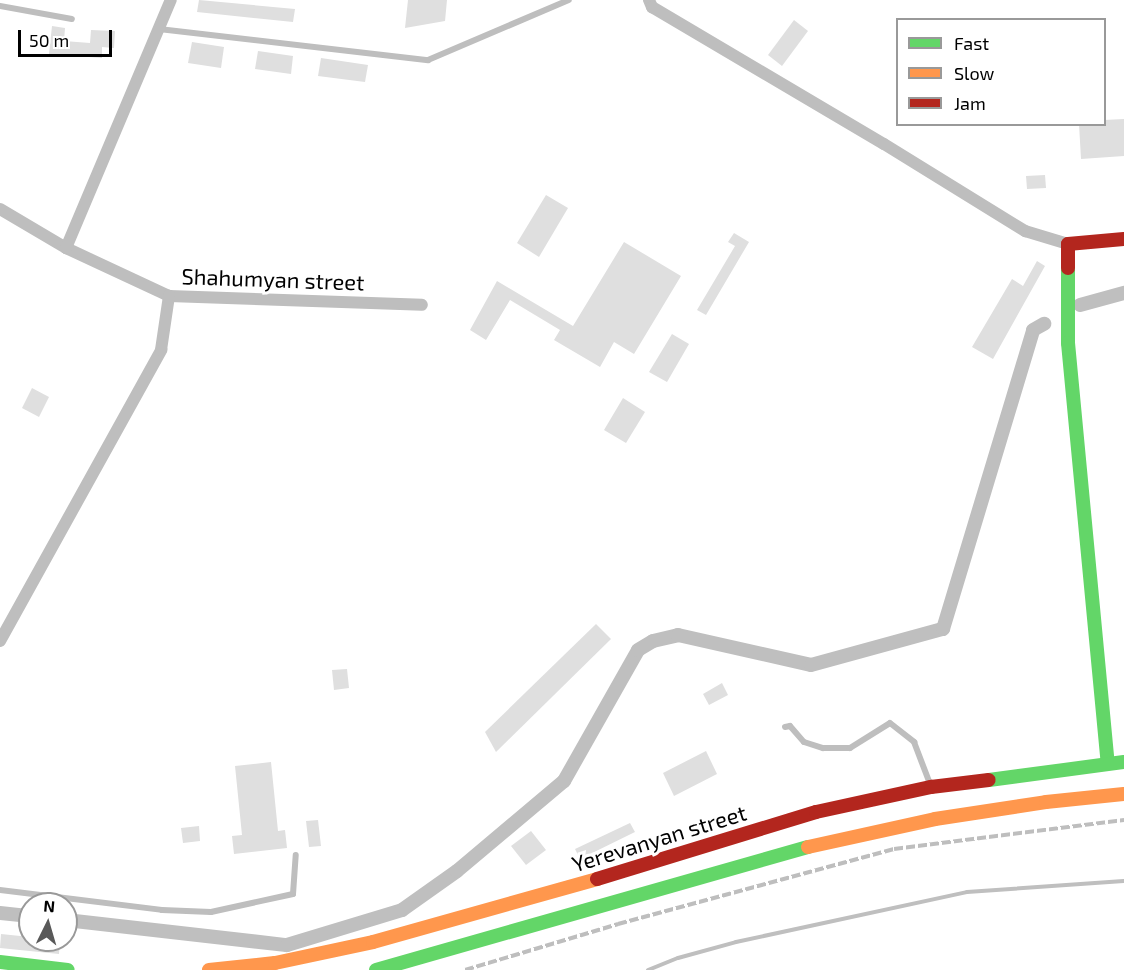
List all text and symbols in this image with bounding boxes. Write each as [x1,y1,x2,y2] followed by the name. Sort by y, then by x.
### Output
[21,18,116,56] scale bar
[896,18,1106,126] legend
[29,29,69,51] text: 50 m
[954,32,989,54] text: Fast
[954,62,994,84] text: Slow
[954,92,986,114] text: Jam
[181,263,365,295] street label: Shahumyan street
[569,799,749,877] street label: Yerevanyan street
[18,892,78,952] north arrow
[43,896,56,916] text: N

